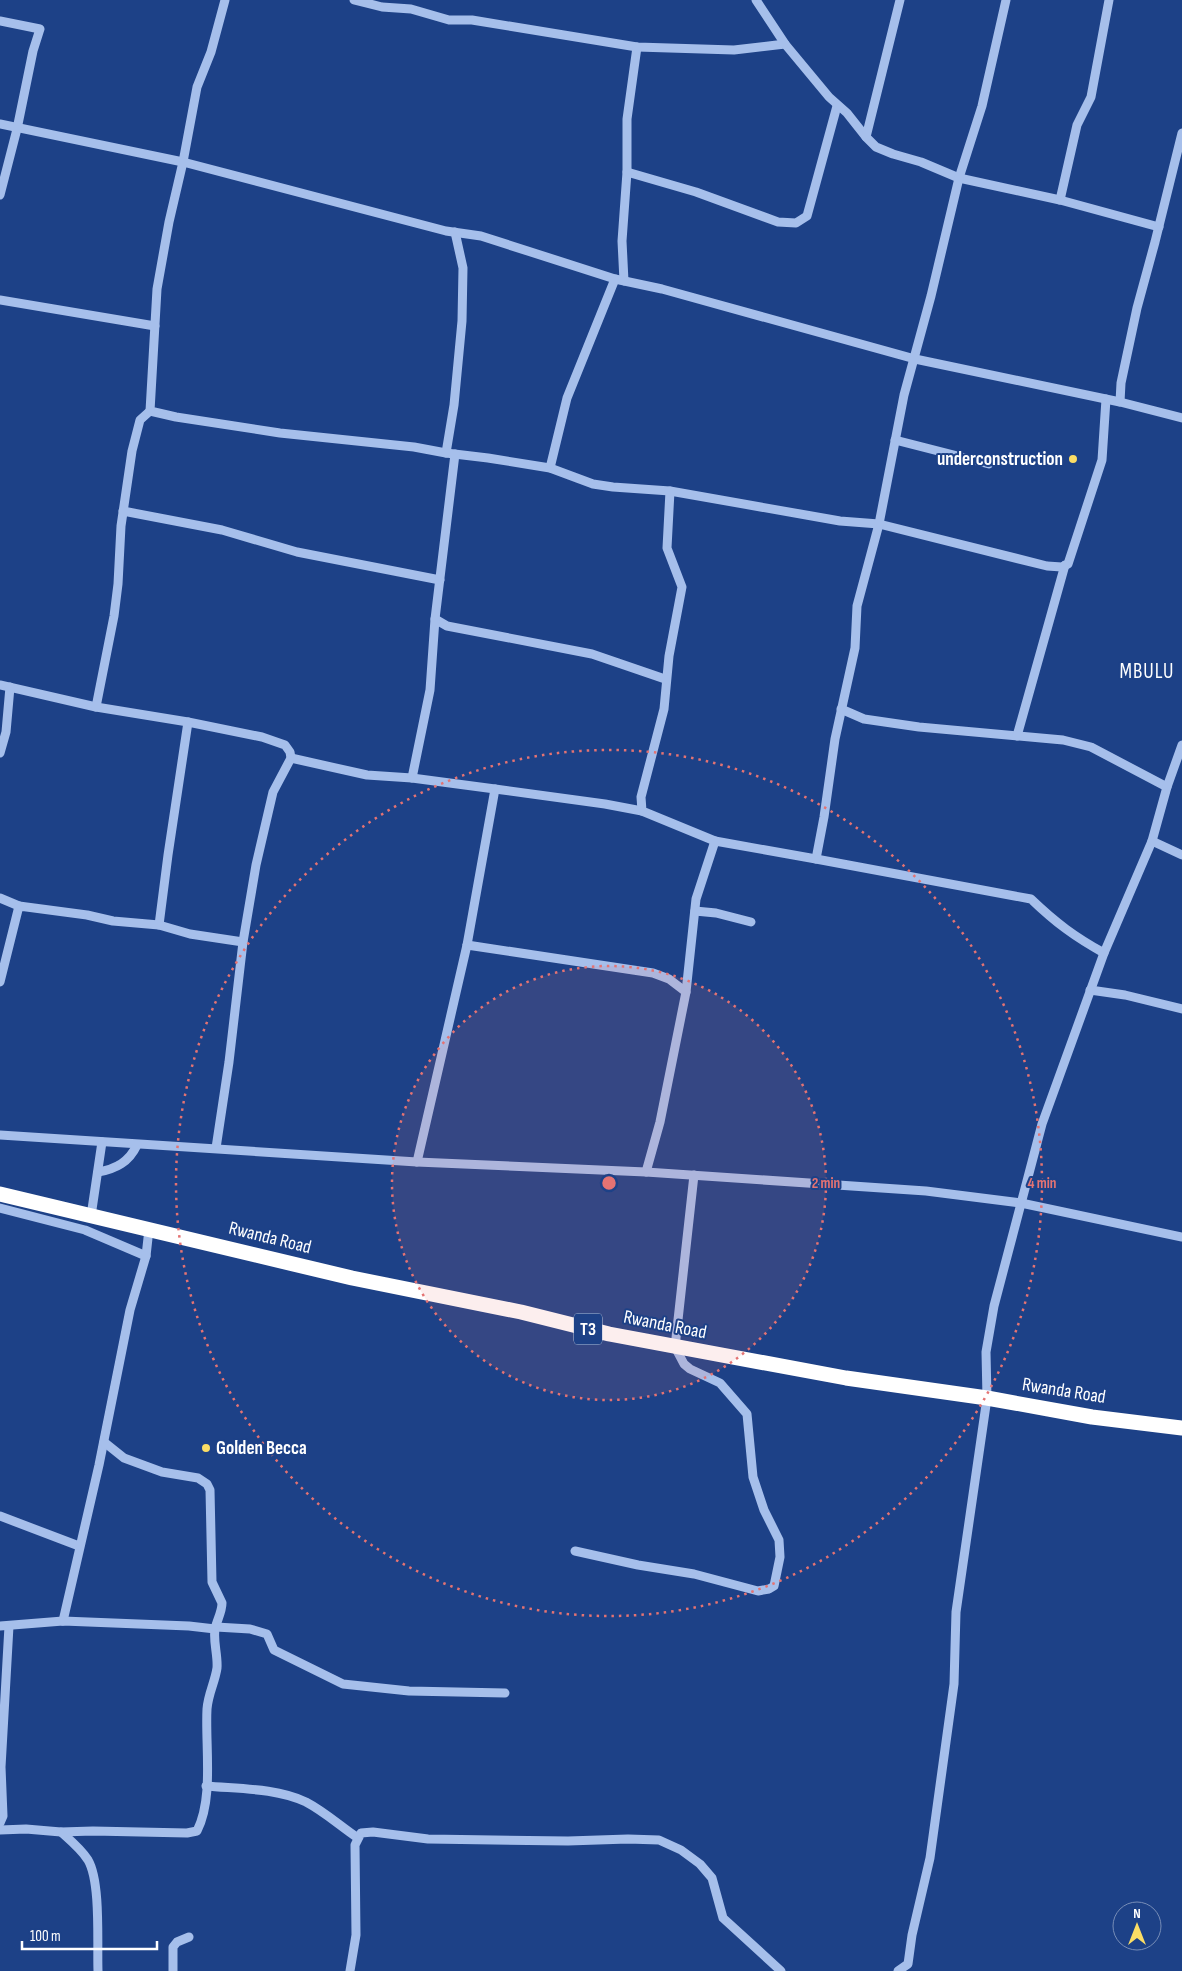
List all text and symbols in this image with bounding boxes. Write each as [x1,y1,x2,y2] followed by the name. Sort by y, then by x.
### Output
[937,448,1063,471] place label: underconstruction
[1067,453,1079,465] marker: underconstruction
[1119,659,1175,684] district label: MBULU
[600,1174,618,1192] centre of rings
[812,1174,840,1193] text: 2 min
[1028,1174,1056,1193] text: 4 min
[226,1217,314,1259] street label: Rwanda Road
[622,1306,708,1344] street label: Rwanda Road
[574,1314,602,1345] road number: T3
[1021,1373,1107,1409] street label: Rwanda Road
[216,1437,307,1460] place label: Golden Becca
[200,1442,212,1454] marker: Golden Becca
[1112,1901,1162,1951] north arrow
[1133,1905,1141,1922] text: N
[22,1918,158,1950] scale bar
[30,1927,61,1946] text: 100 m

